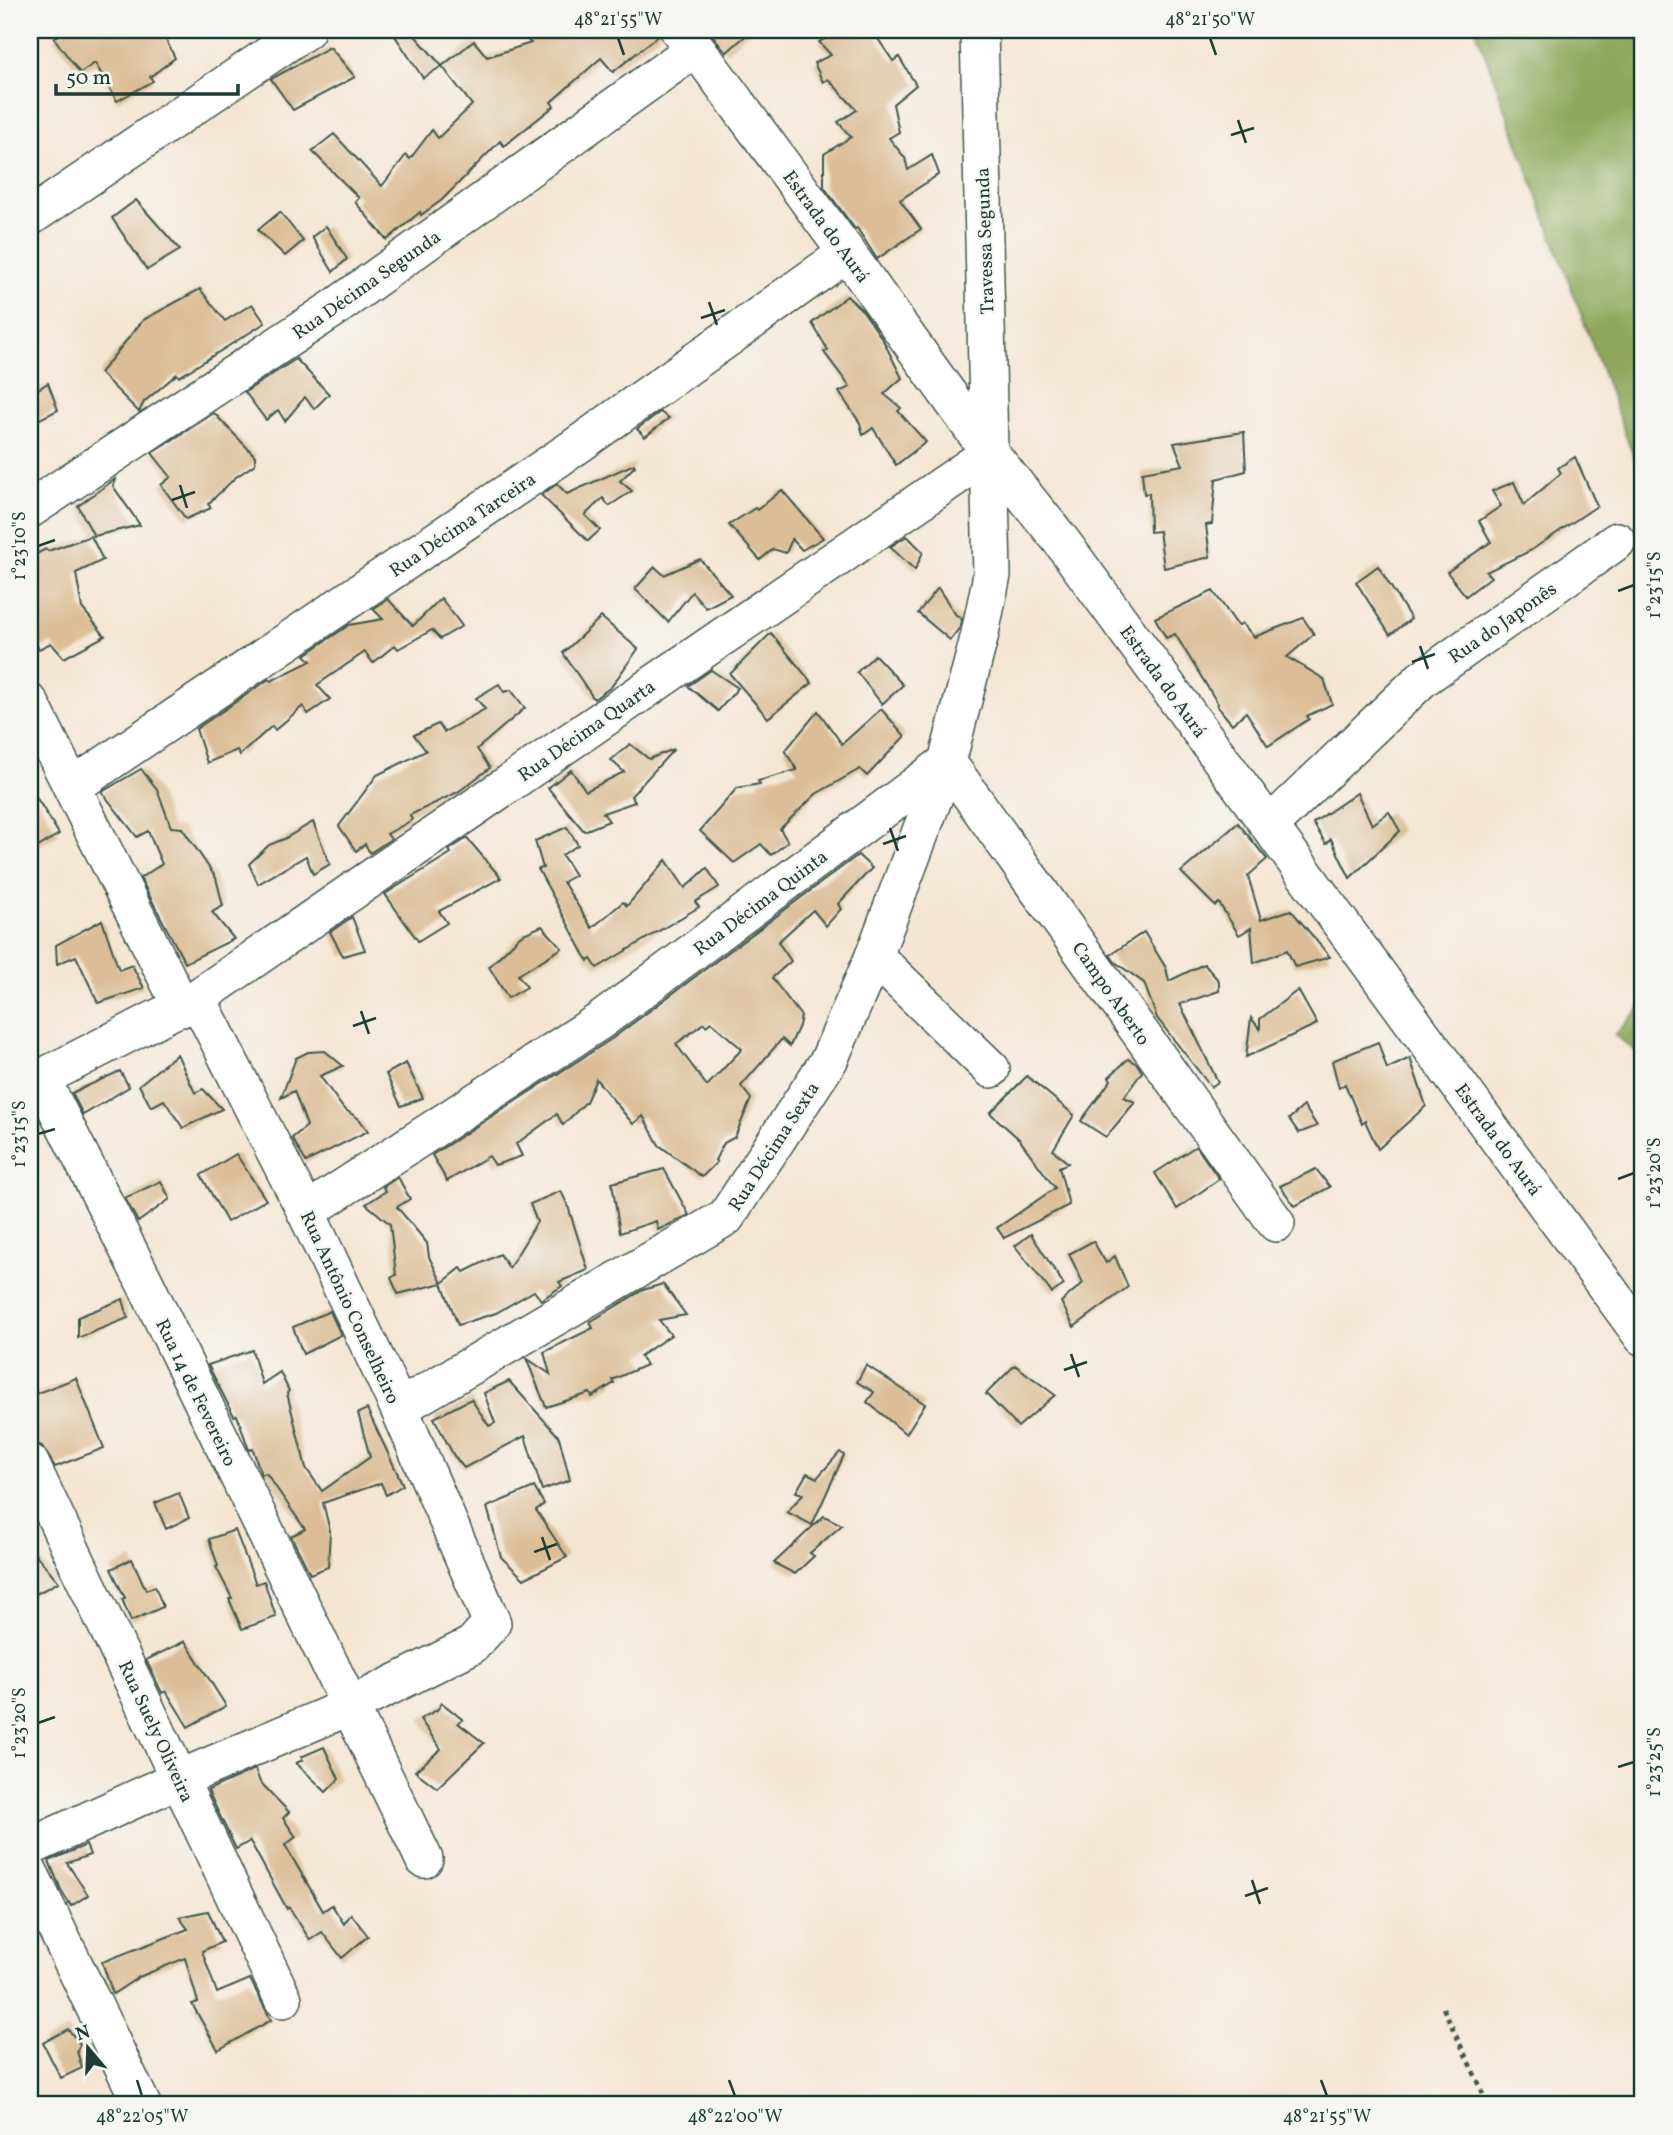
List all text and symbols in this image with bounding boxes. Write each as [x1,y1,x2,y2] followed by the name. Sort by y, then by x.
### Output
[574,8,662,33] text: 48°21'55"W
[1165,8,1255,33] text: 48°21'50"W
[56,52,238,96] scale bar
[66,64,111,93] text: 50 m
[776,166,875,289] street label: Estrada do Aurá
[970,167,1002,315] street label: Travessa Segunda
[288,225,447,347] street label: Rua Décima Segunda
[385,467,542,584] street label: Rua Décima Tarceira
[8,511,33,581] text: 1°23'10"S
[1643,551,1668,619] text: 1°23'15"S
[1444,577,1563,671] street label: Rua do Japonês
[1113,621,1212,744] street label: Estrada do Aurá
[513,674,661,789] street label: Rua Décima Quarta
[689,844,834,963] street label: Rua Décima Quinta
[1065,937,1156,1051] street label: Campo Aberto
[723,1077,826,1217] street label: Rua Décima Sexta
[1448,1079,1547,1202] street label: Estrada do Aurá
[8,1100,33,1168] text: 1°23'15"S
[1643,1137,1668,1209] text: 1°23'20"S
[293,1207,405,1409] street label: Rua Antônio Conselheiro
[148,1315,242,1471] street label: Rua 14 de Fevereiro
[111,1657,199,1807] street label: Rua Suely Oliveira
[8,1687,33,1759] text: 1°23'20"S
[1643,1727,1668,1797] text: 1°23'25"S
[52,2012,122,2082] north arrow
[72,2019,94,2048] text: N
[96,2105,188,2130] text: 48°22'05"W
[687,2105,783,2130] text: 48°22'00"W
[1283,2105,1371,2130] text: 48°21'55"W

